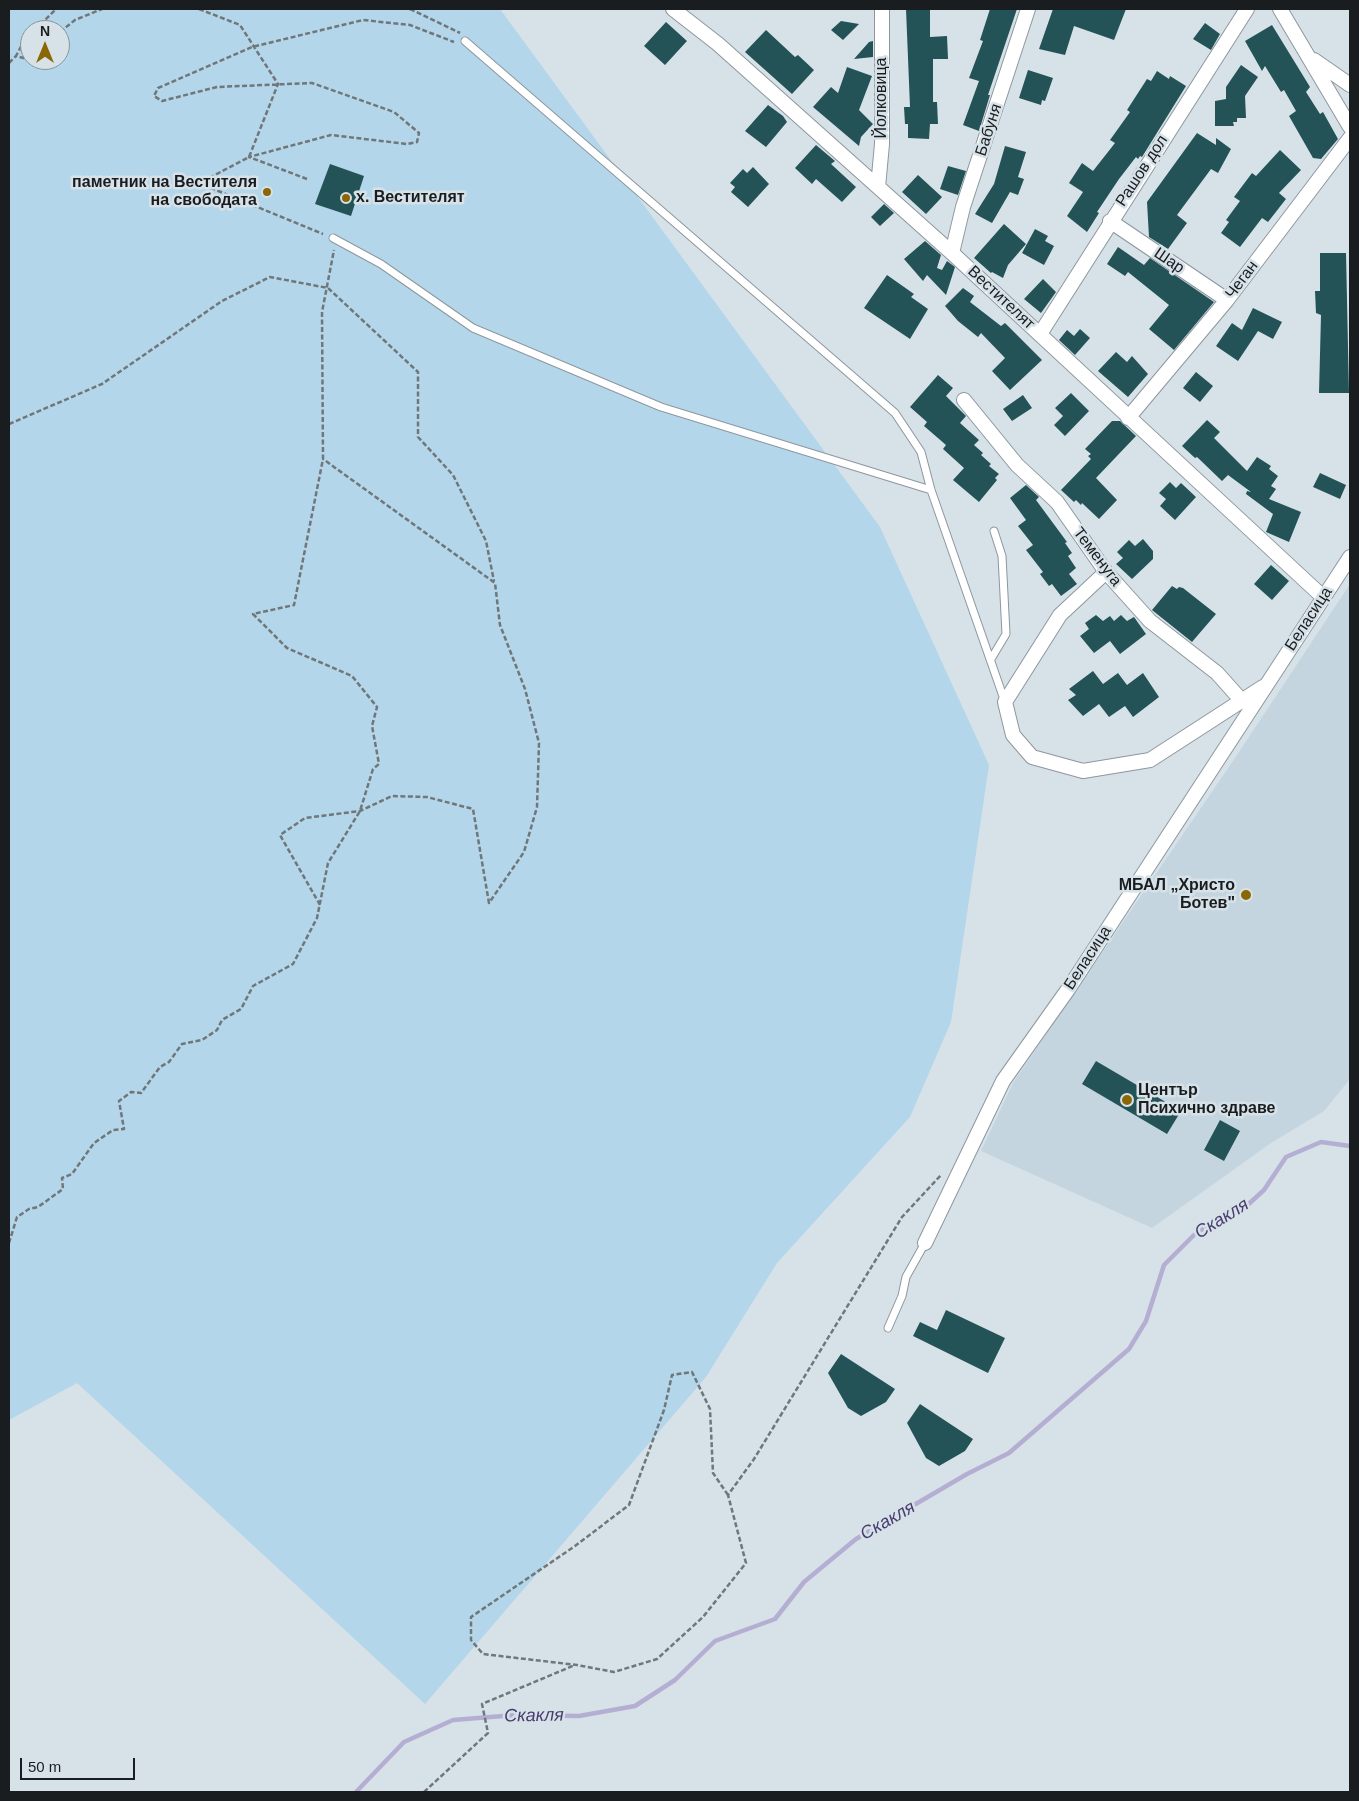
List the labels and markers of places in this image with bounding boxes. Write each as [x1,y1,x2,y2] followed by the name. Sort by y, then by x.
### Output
[72,173,257,211] place label: паметник на Вестителя на свободата
[261,186,273,198] marker: паметник на Вестителя на свободата
[356,188,465,208] place label: х. Вестителят
[340,192,352,204] marker: х. Вестителят
[1119,876,1235,914] place label: МБАЛ „Христо Ботев"
[1239,888,1253,902] marker: МБАЛ „Христо Ботев"
[1138,1081,1275,1119] place label: Център Психично здраве
[1120,1093,1134,1107] marker: Център Психично здраве

